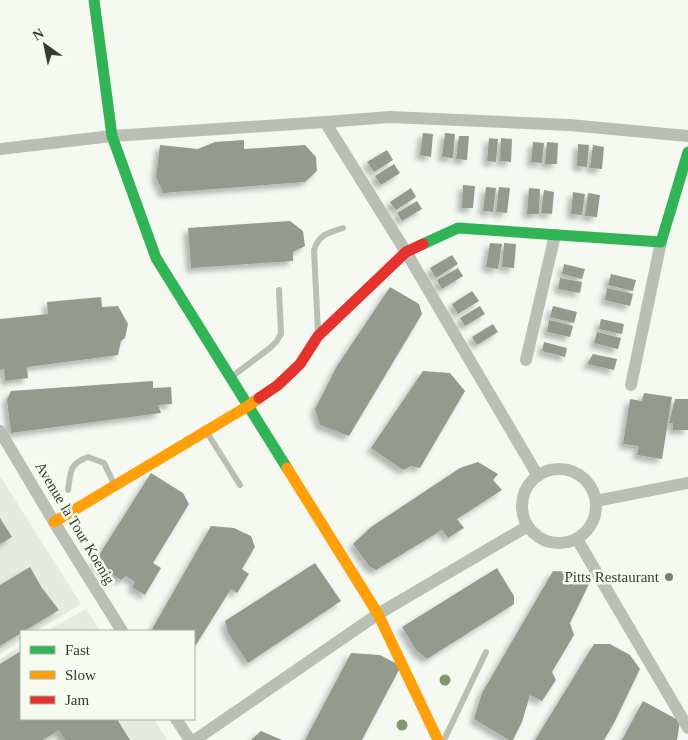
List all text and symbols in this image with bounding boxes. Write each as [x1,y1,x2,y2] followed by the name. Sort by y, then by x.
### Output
[20,20,70,70] north arrow
[30,25,47,44] text: N
[32,459,118,587] street label: Avenue la Tour Koenig
[564,569,660,585] place label: Pitts Restaurant
[663,571,675,583] marker: Pitts Restaurant
[20,630,195,720] legend
[65,642,91,658] text: Fast
[65,667,96,683] text: Slow
[65,692,89,708] text: Jam

